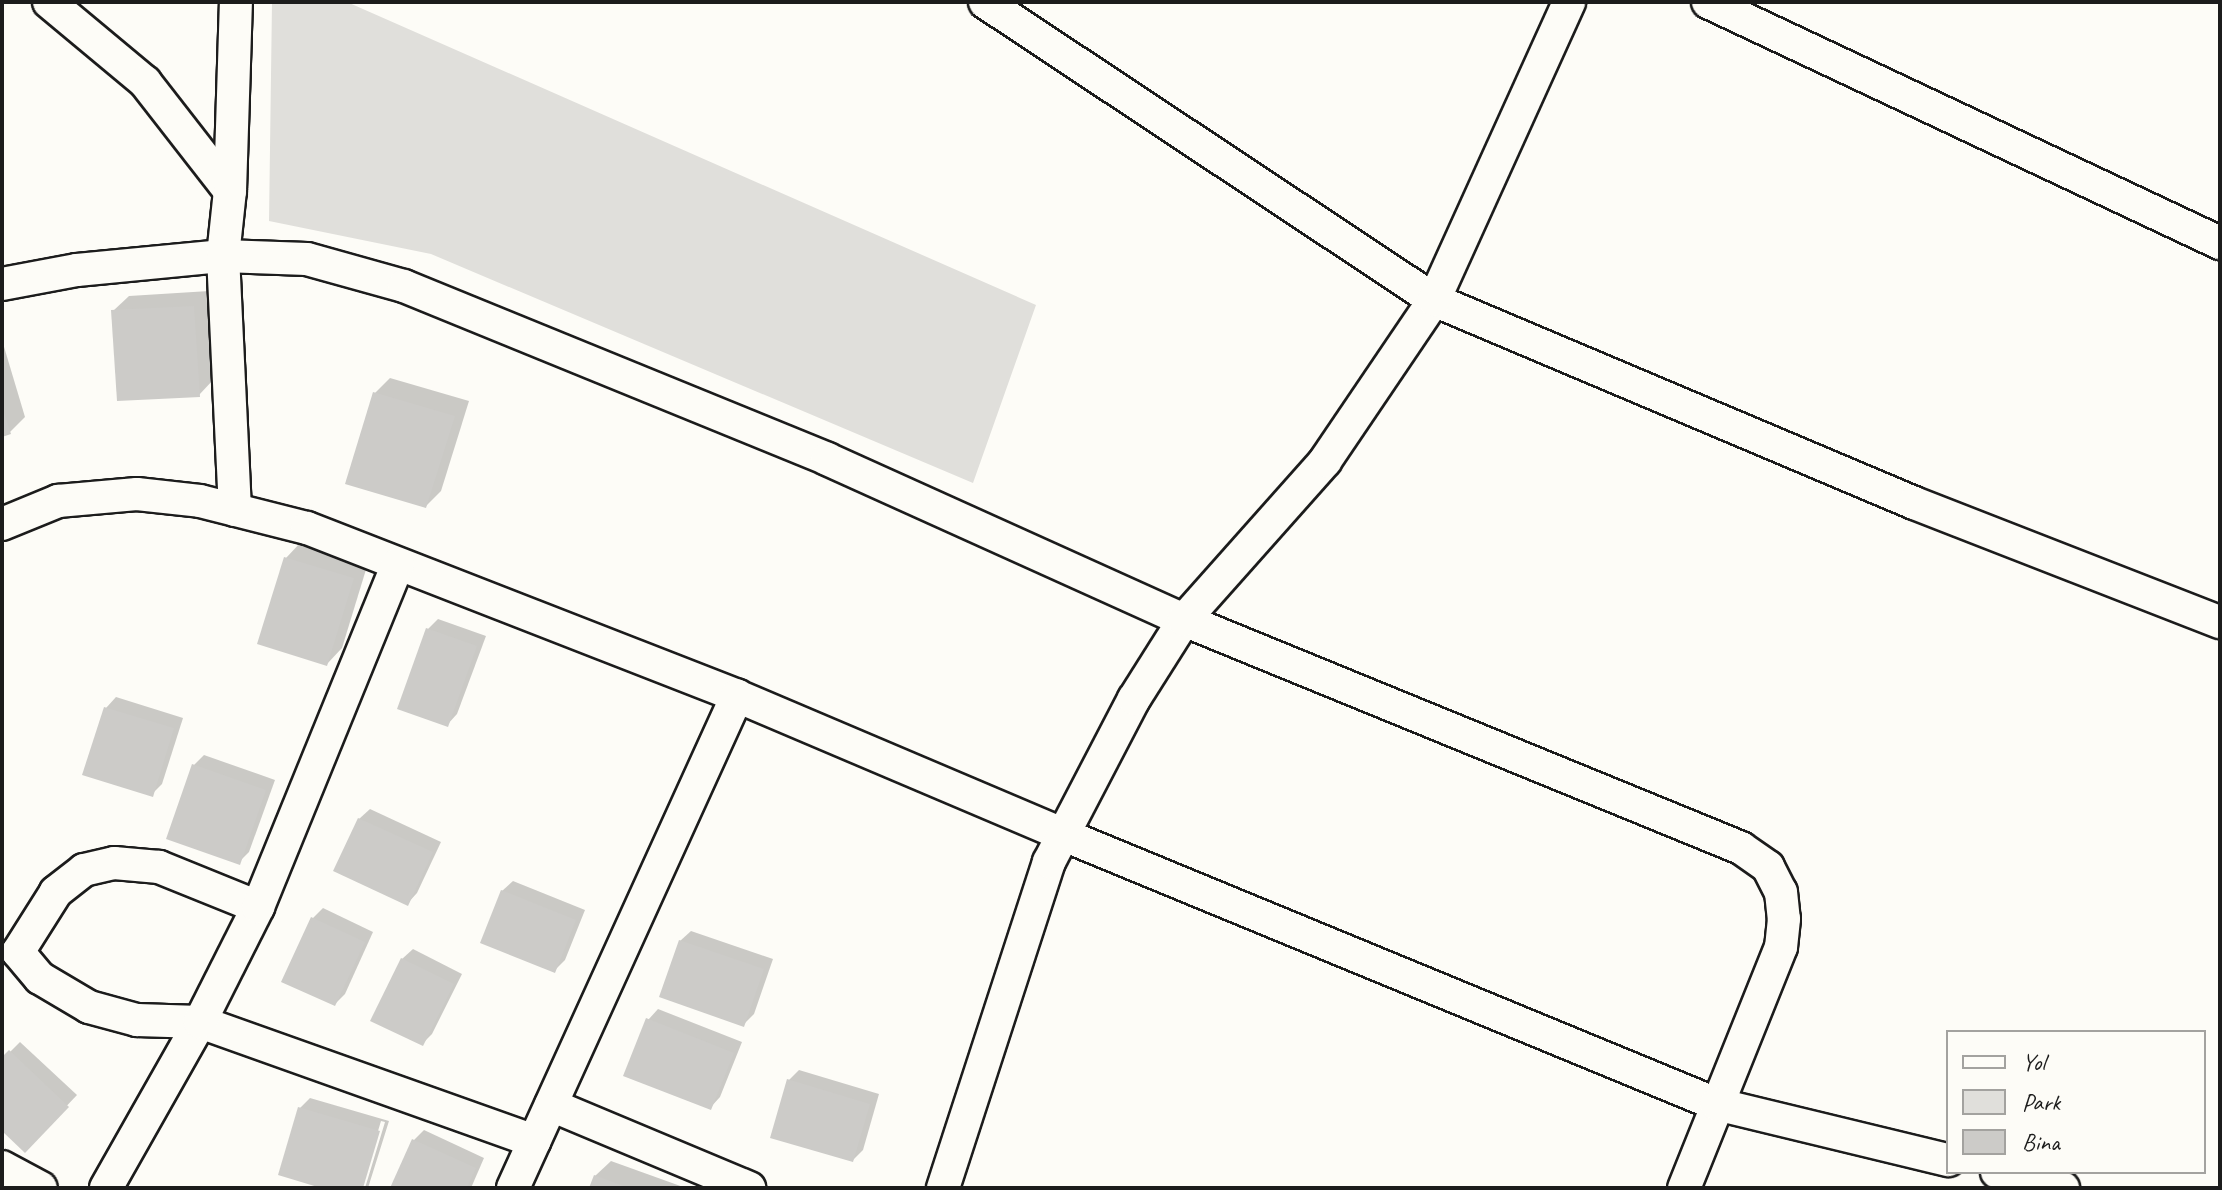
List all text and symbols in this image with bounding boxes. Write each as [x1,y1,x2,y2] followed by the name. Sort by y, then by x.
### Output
[1946,1030,2206,1174] legend
[2022,1047,2045,1077] text: Yol
[2022,1087,2060,1117] text: Park
[2022,1127,2060,1157] text: Bina

